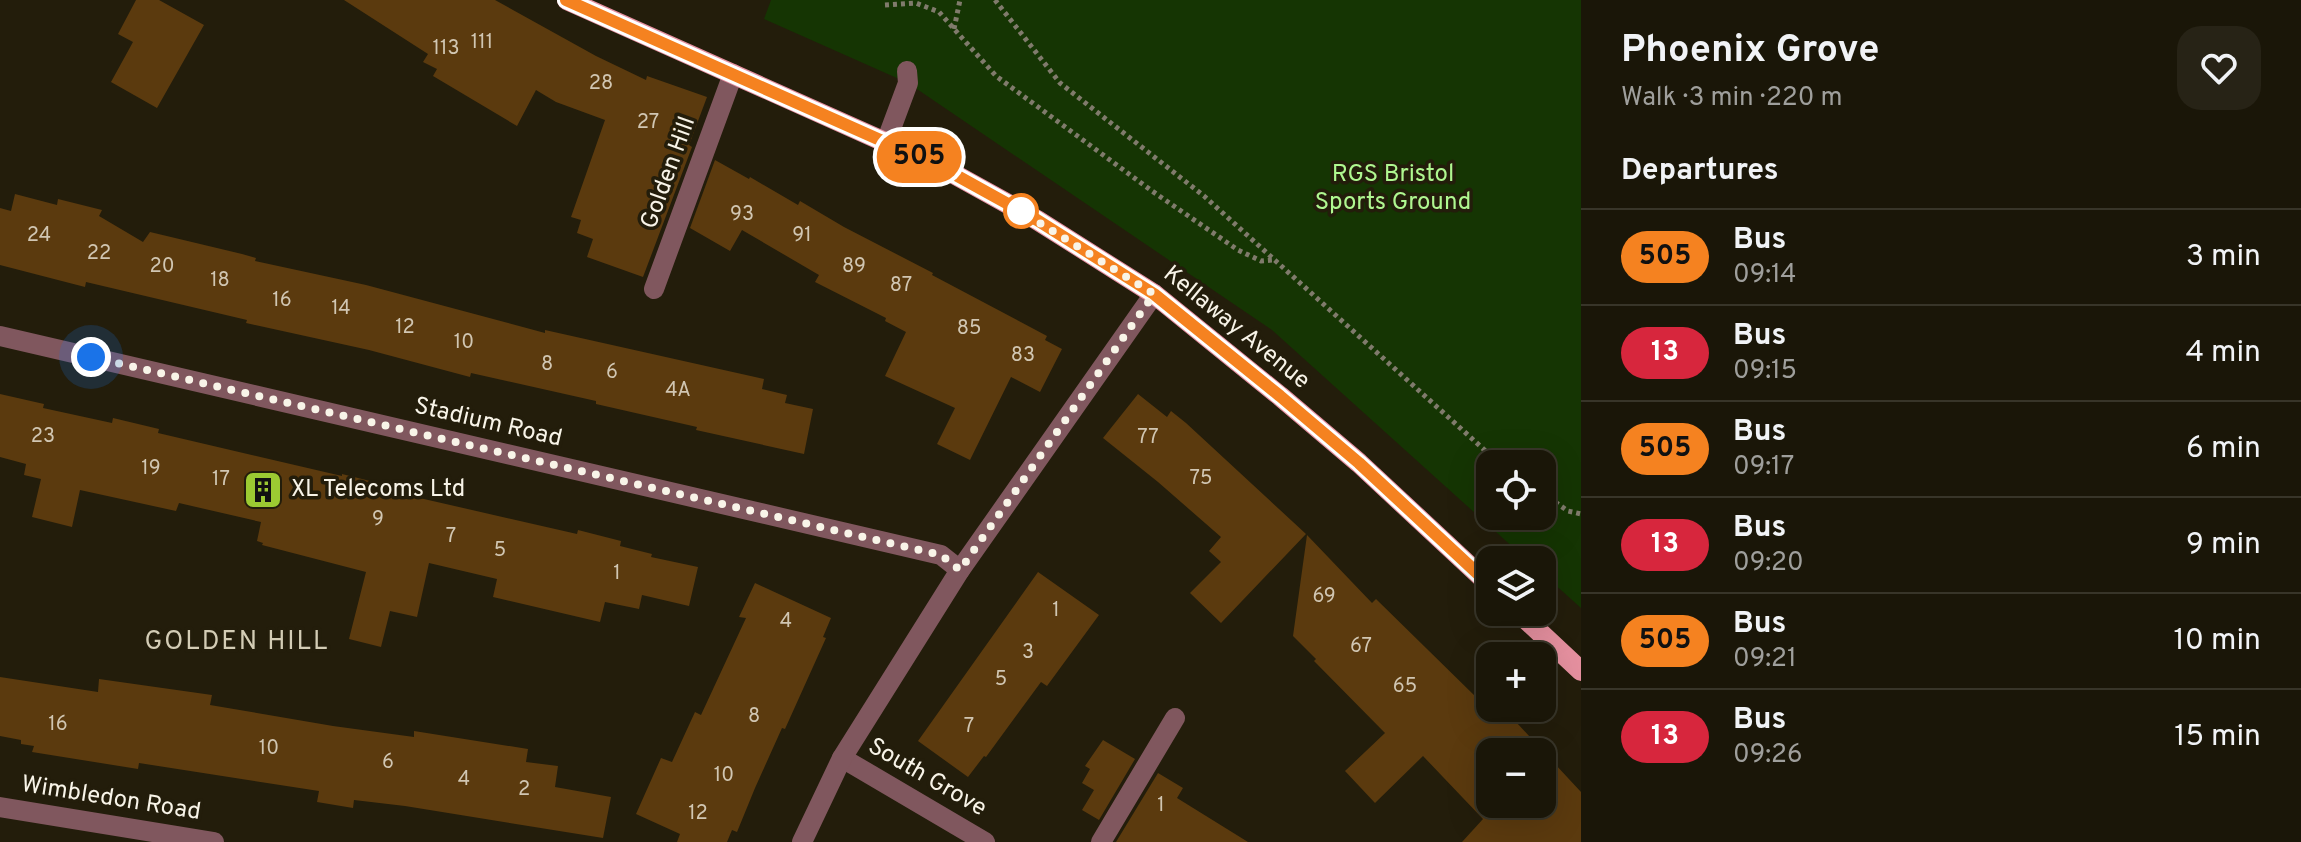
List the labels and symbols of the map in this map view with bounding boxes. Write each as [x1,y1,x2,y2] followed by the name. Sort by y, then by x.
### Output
[471,30,493,56] house number: 111
[433,36,459,62] house number: 113
[589,71,613,97] house number: 28
[637,110,659,136] house number: 27
[635,113,703,233] street label: Golden Hill
[873,131,965,183] line badge: 505
[1315,160,1471,218] park label: RGS Bristol Sports Ground
[1004,194,1038,228] unlabelled marker
[730,202,754,228] house number: 93
[27,223,51,249] house number: 24
[792,223,812,249] house number: 91
[87,241,111,267] house number: 22
[149,254,175,280] house number: 20
[842,254,866,280] house number: 89
[1157,260,1315,396] street label: Kellaway Avenue
[210,268,230,294] house number: 18
[890,273,912,299] house number: 87
[272,288,292,314] house number: 16
[331,296,351,322] house number: 14
[395,315,415,341] house number: 12
[957,316,981,342] house number: 85
[454,330,474,356] house number: 10
[71,337,111,377] your location
[1011,343,1035,369] house number: 83
[541,352,553,378] house number: 8
[606,360,618,386] house number: 6
[665,378,691,404] house number: 4A
[411,391,565,455] street label: Stadium Road
[31,424,55,450] house number: 23
[1137,425,1159,451] house number: 77
[141,456,161,482] house number: 19
[1190,466,1212,492] house number: 75
[212,467,230,493] house number: 17
[242,469,284,511] building icon: XL Telecoms Ltd
[291,475,465,505] place label: XL Telecoms Ltd
[372,507,384,533] house number: 9
[446,524,456,550] house number: 7
[494,538,506,564] house number: 5
[613,561,621,587] house number: 1
[1312,584,1336,610] house number: 69
[1052,598,1060,624] house number: 1
[780,609,792,635] house number: 4
[144,626,330,659] district label: GOLDEN HILL
[1350,634,1372,660] house number: 67
[1022,640,1034,666] house number: 3
[995,667,1007,693] house number: 5
[1393,674,1417,700] house number: 65
[748,704,760,730] house number: 8
[48,712,68,738] house number: 16
[964,714,974,740] house number: 7
[862,732,992,824] street label: South Grove
[259,736,279,762] house number: 10
[382,750,394,776] house number: 6
[714,763,734,789] house number: 10
[458,767,470,793] house number: 4
[19,770,203,828] street label: Wimbledon Road
[518,777,530,803] house number: 2
[1157,793,1165,819] house number: 1
[688,801,708,827] house number: 12

